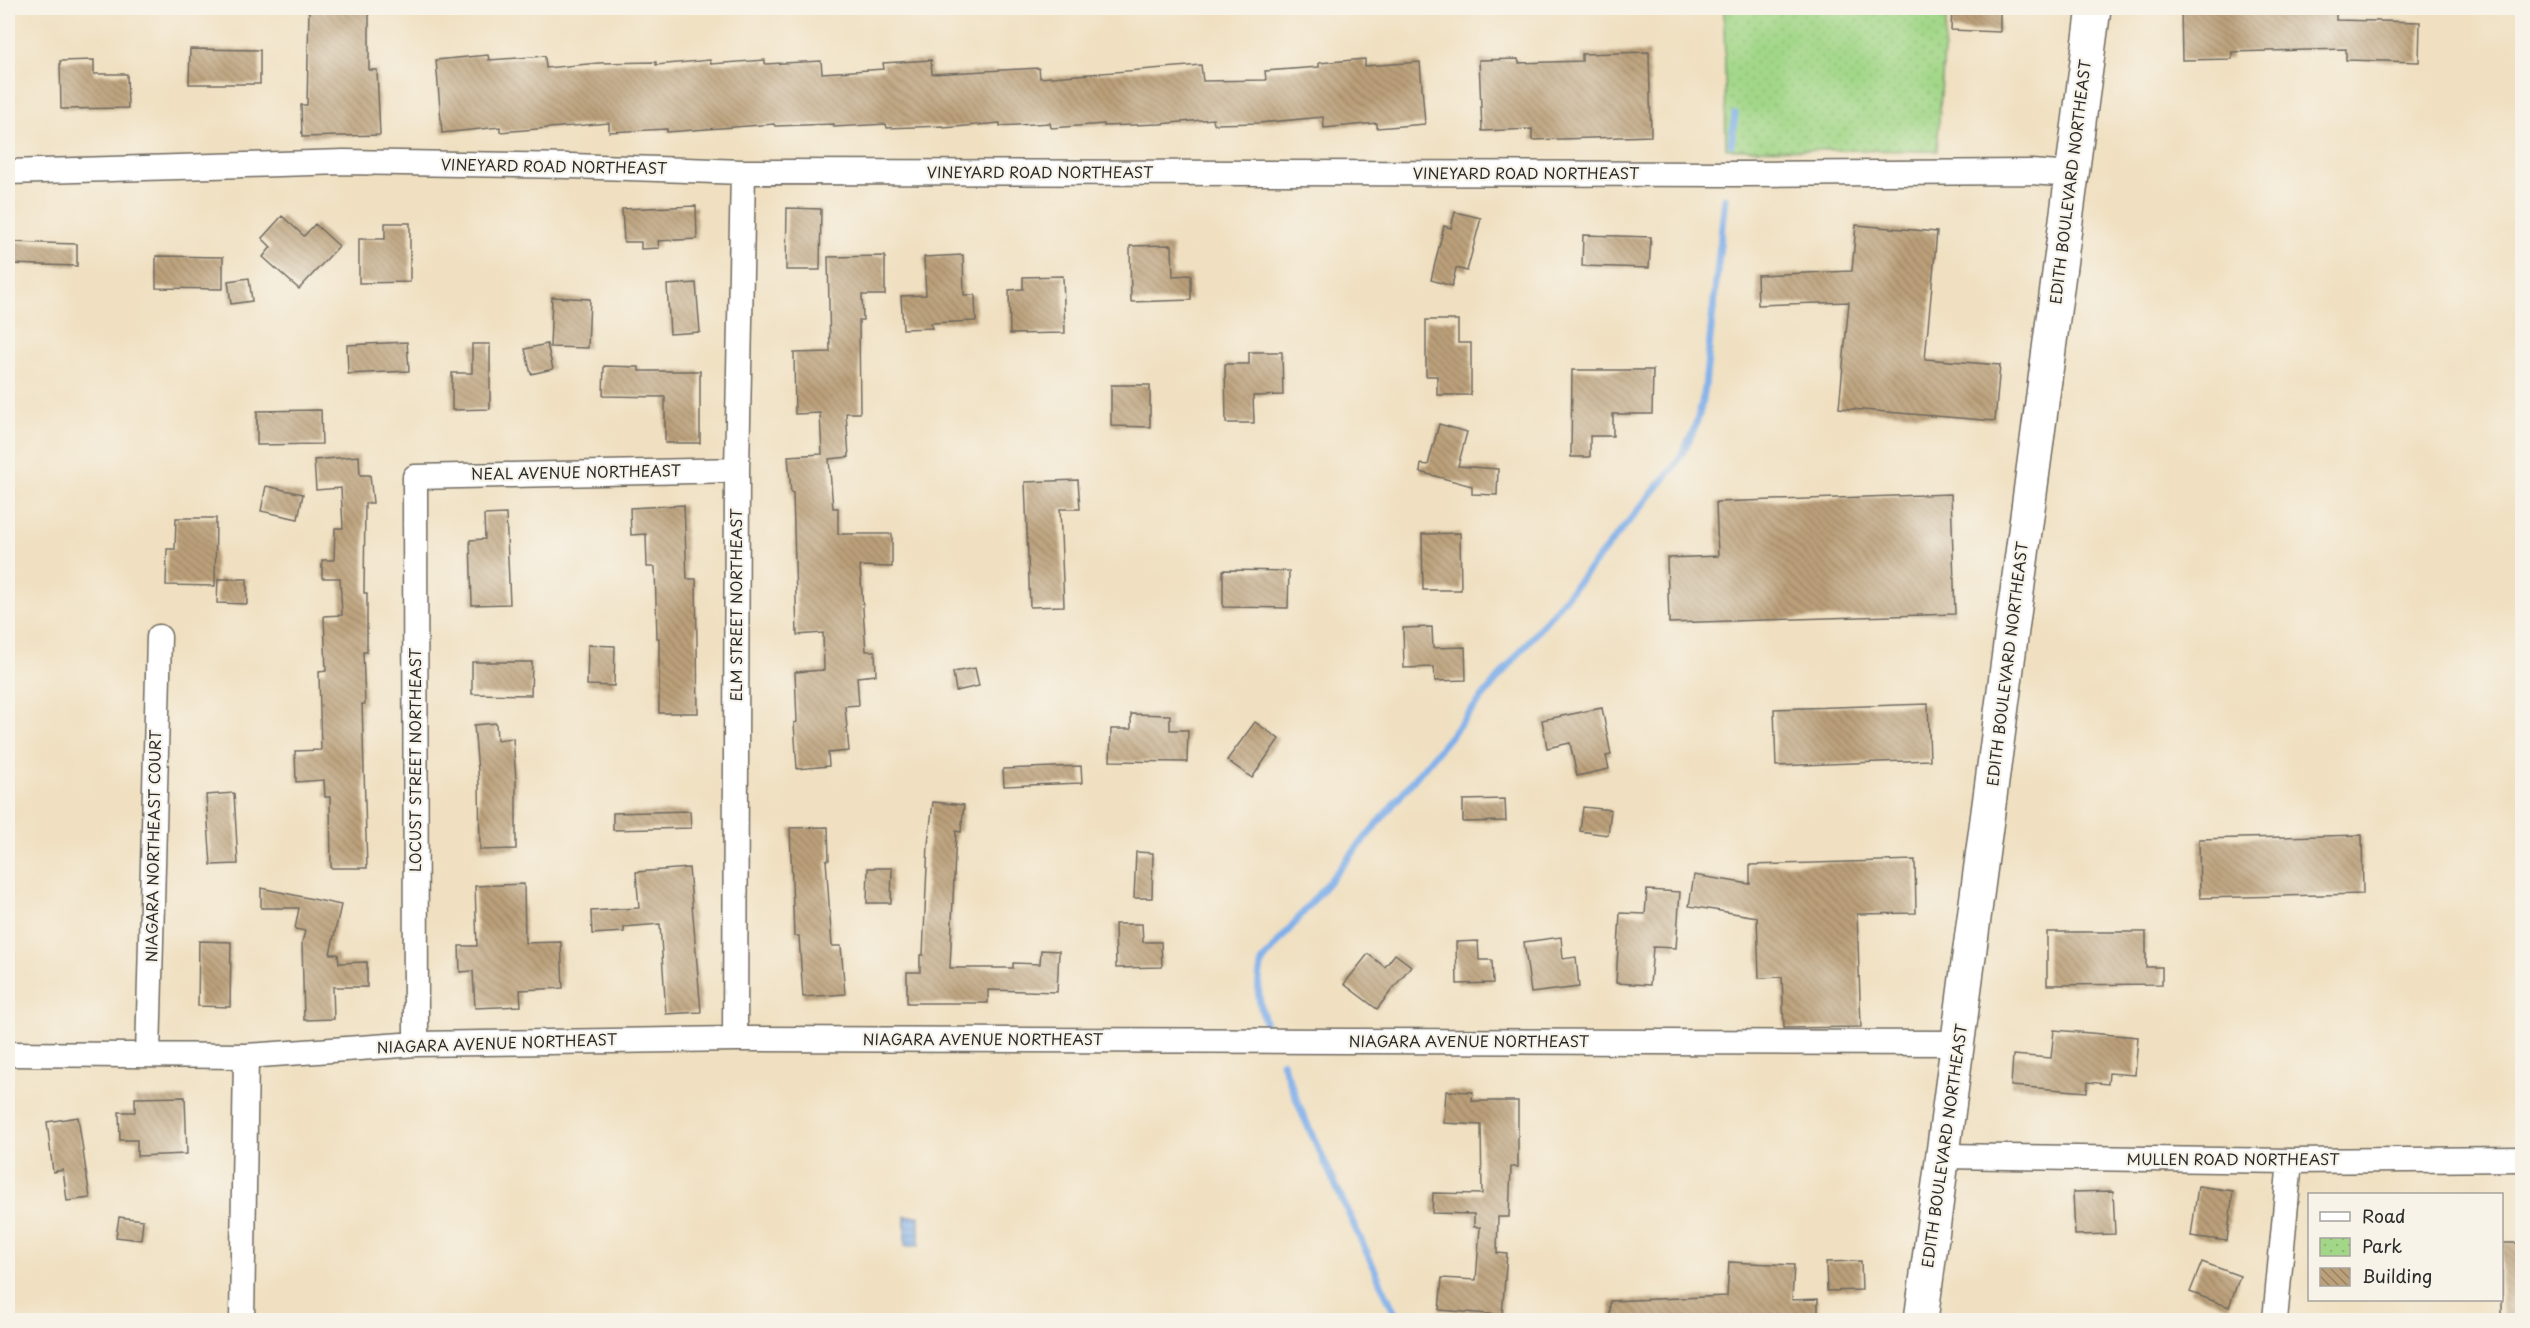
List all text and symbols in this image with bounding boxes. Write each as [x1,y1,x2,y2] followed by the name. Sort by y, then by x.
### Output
[2043,57,2096,305] street label: EDITH BOULEVARD NORTHEAST
[441,152,668,179] street label: VINEYARD ROAD NORTHEAST
[927,160,1154,183] street label: VINEYARD ROAD NORTHEAST
[1413,161,1640,184] street label: VINEYARD ROAD NORTHEAST
[471,458,682,485] street label: NEAL AVENUE NORTHEAST
[724,508,747,702] street label: ELM STREET NORTHEAST
[1980,539,2033,787] street label: EDITH BOULEVARD NORTHEAST
[403,647,426,872] street label: LOCUST STREET NORTHEAST
[139,729,166,962] street label: NIAGARA NORTHEAST COURT
[1915,1022,1972,1269] street label: EDITH BOULEVARD NORTHEAST
[376,1027,618,1058] street label: NIAGARA AVENUE NORTHEAST
[863,1027,1104,1050] street label: NIAGARA AVENUE NORTHEAST
[1349,1029,1590,1052] street label: NIAGARA AVENUE NORTHEAST
[2127,1147,2340,1170] street label: MULLEN ROAD NORTHEAST
[2308,1193,2503,1301] legend
[2362,1202,2406,1229] text: Road
[2362,1232,2402,1259] text: Park
[2362,1262,2432,1289] text: Building

